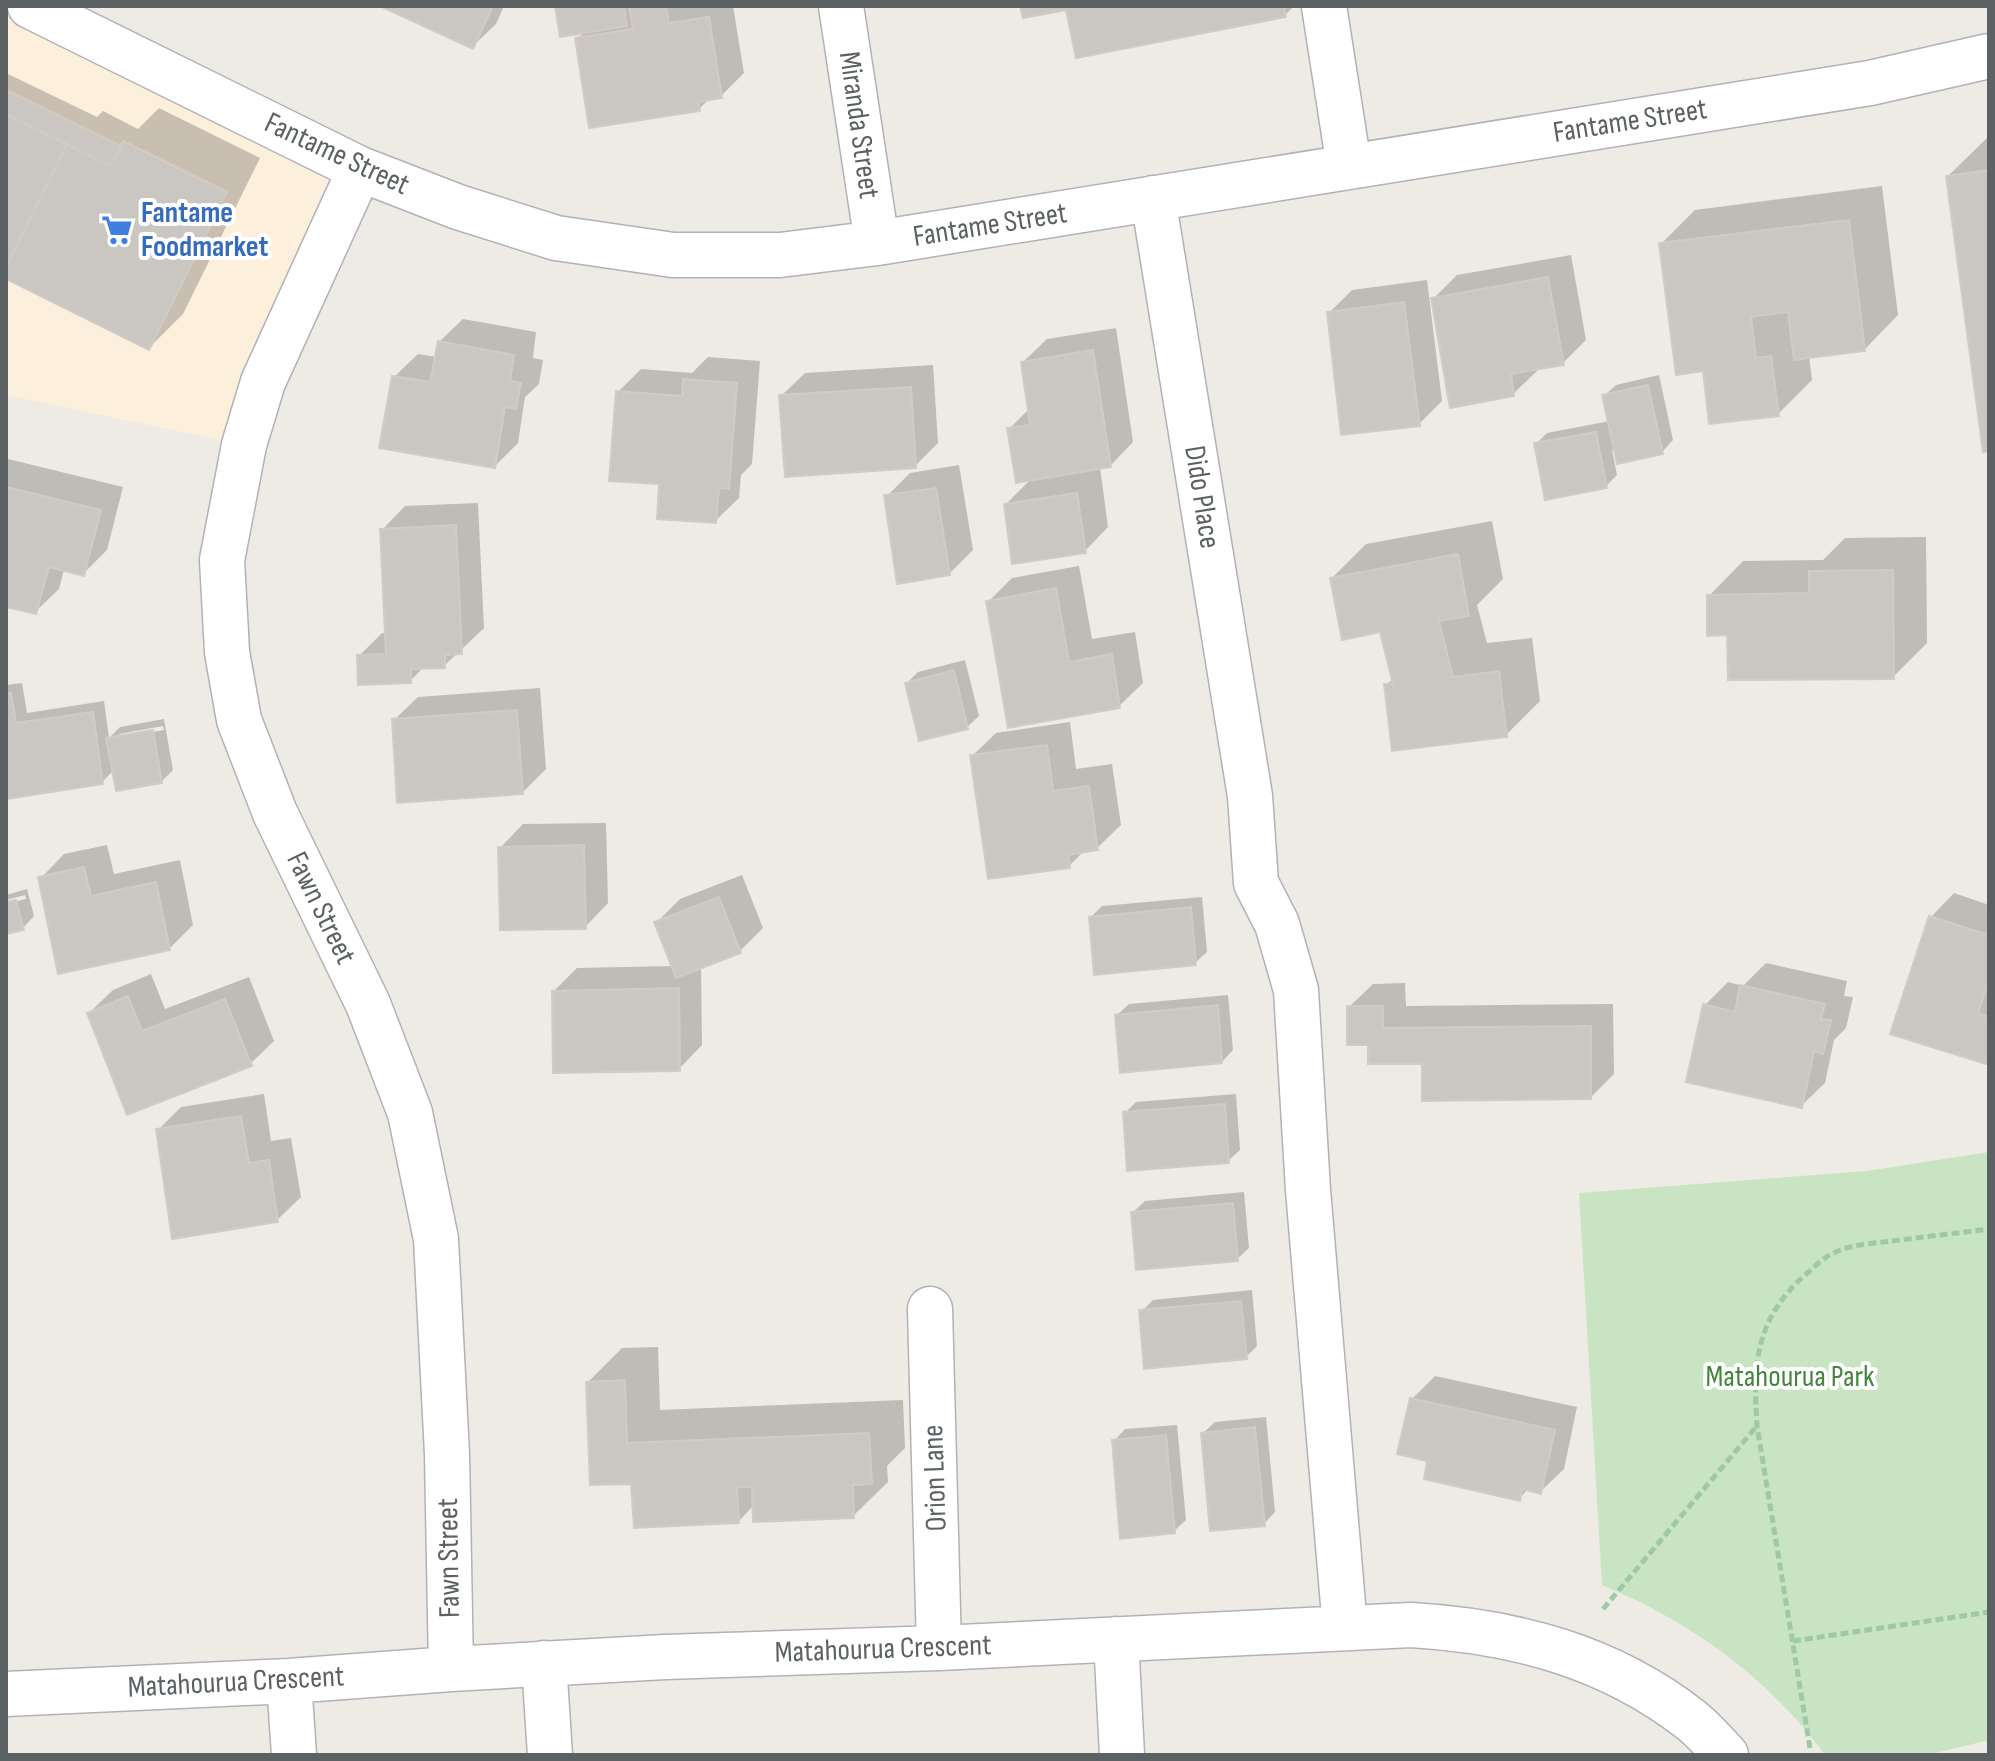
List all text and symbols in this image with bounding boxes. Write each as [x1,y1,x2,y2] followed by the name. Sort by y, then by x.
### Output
[831,49,887,201] street label: Miranda Street
[1550,91,1710,151] street label: Fantame Street
[259,105,415,203] street label: Fantame Street
[141,195,268,265] place label: Fantame Foodmarket
[910,195,1070,255] street label: Fantame Street
[100,213,134,247] supermarket icon: Fantame Foodmarket
[1176,443,1228,551] street label: Dido Place
[279,846,363,970] street label: Fawn Street
[1705,1359,1875,1395] park label: Matahourua Park
[915,1424,955,1532] street label: Orion Lane
[430,1498,468,1618] street label: Fawn Street
[774,1627,992,1671] street label: Matahourua Crescent
[127,1658,345,1706] street label: Matahourua Crescent

